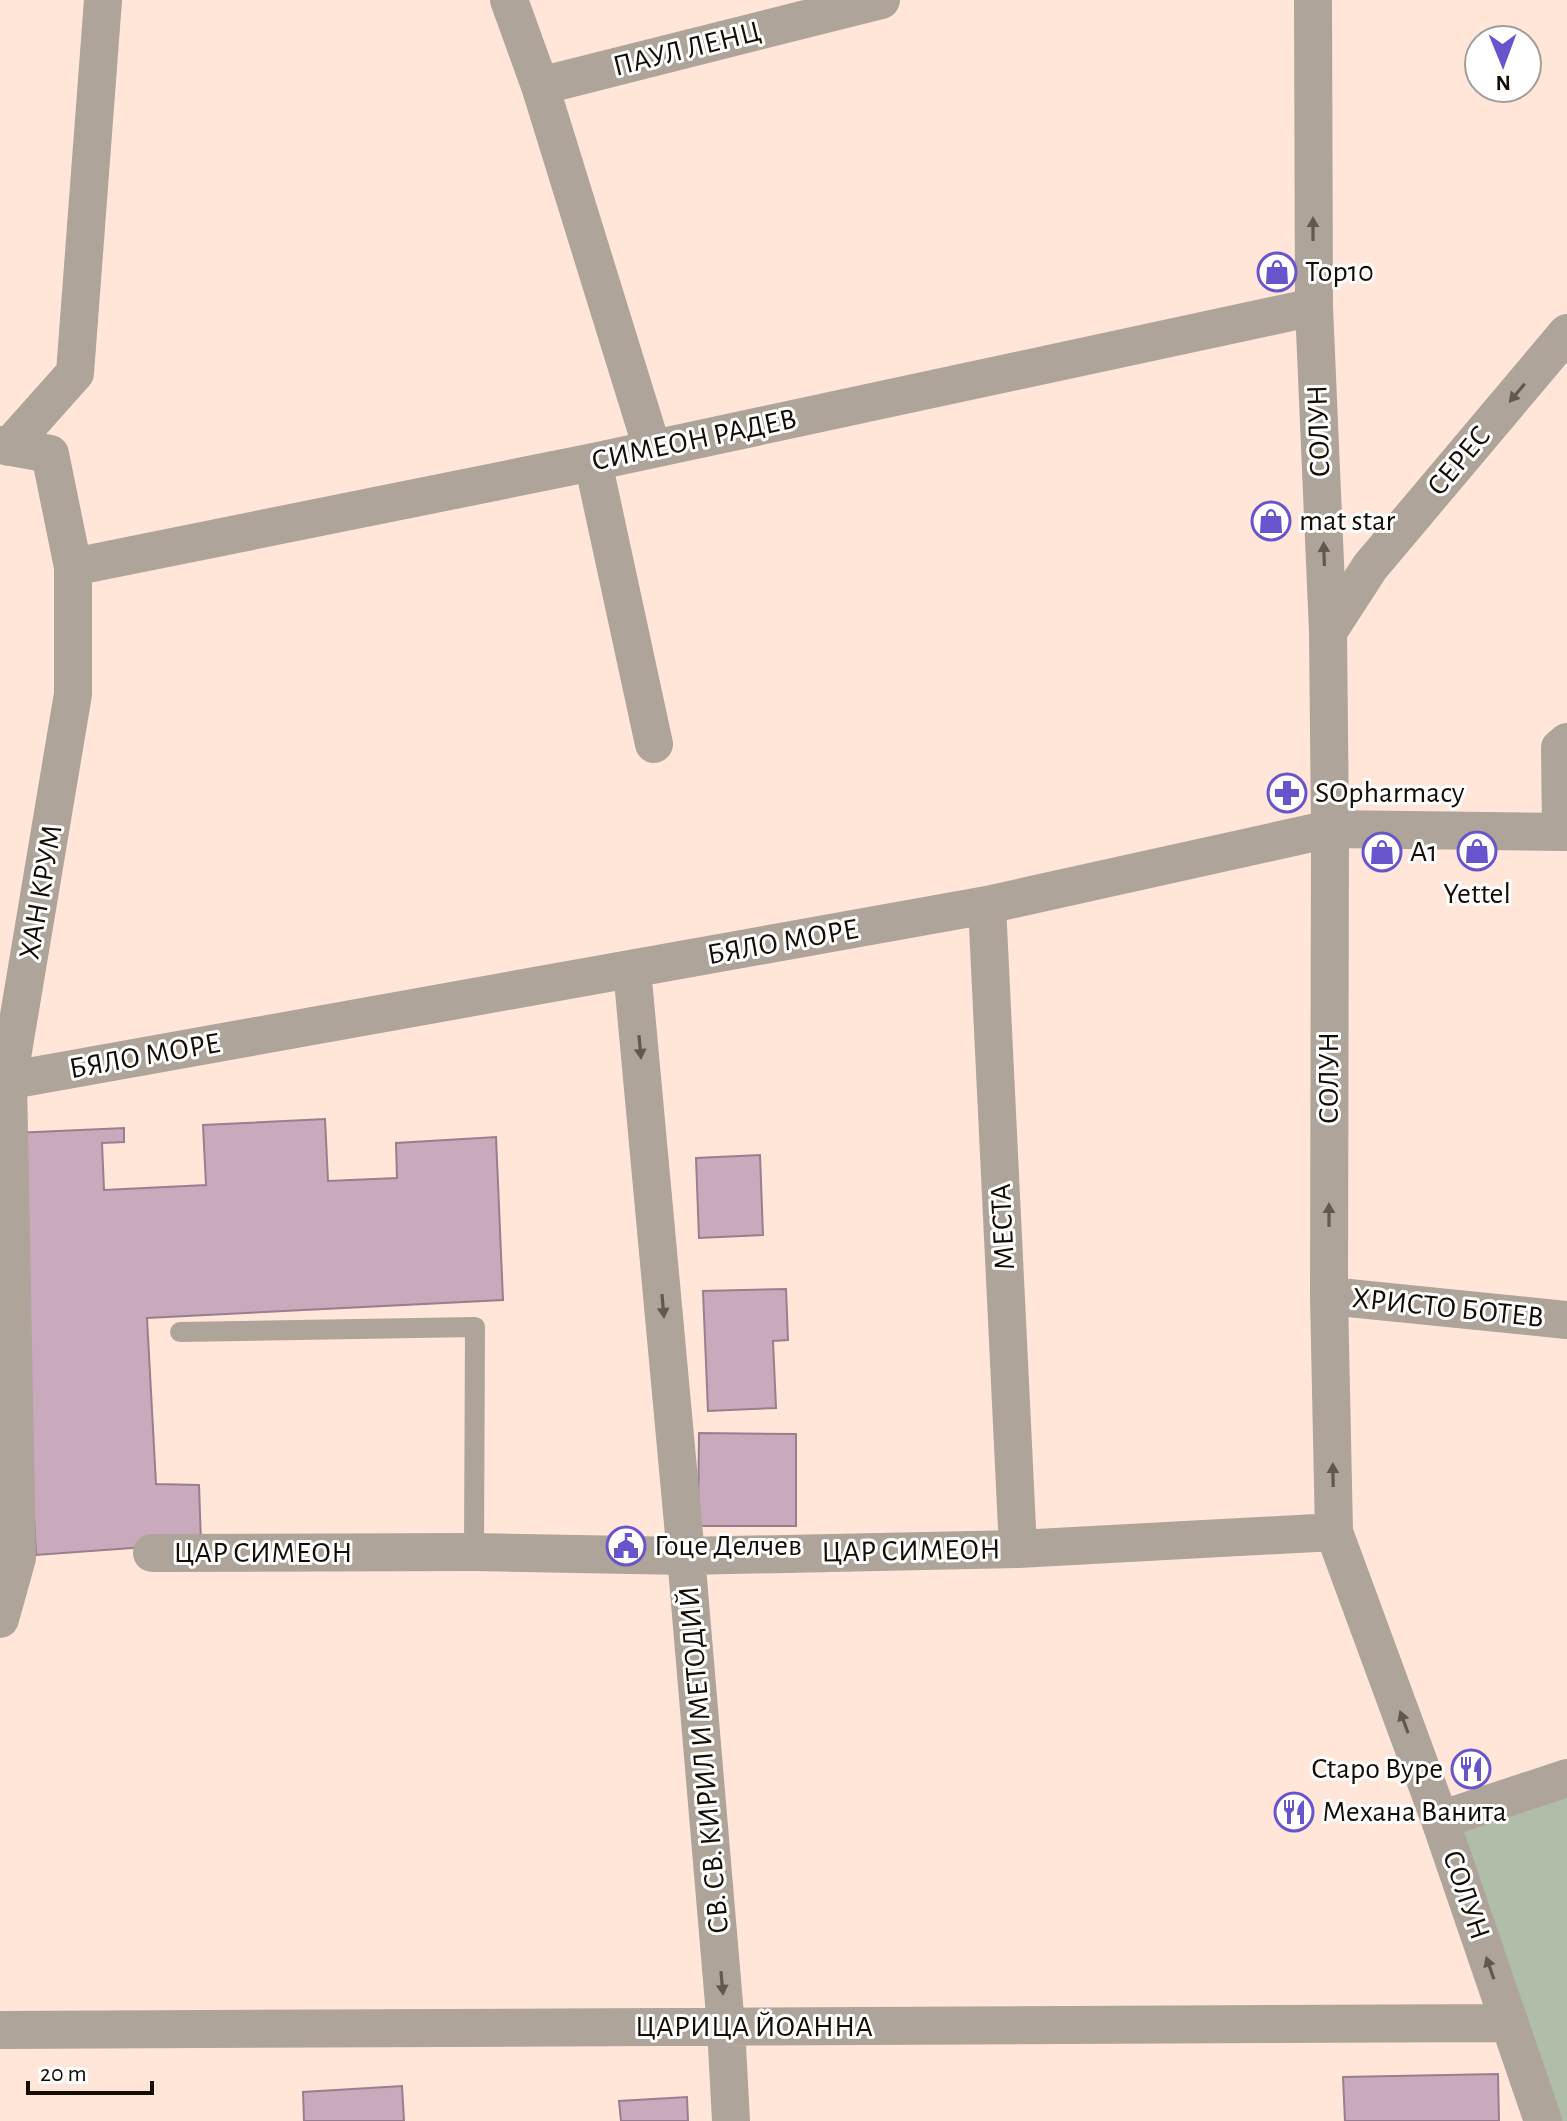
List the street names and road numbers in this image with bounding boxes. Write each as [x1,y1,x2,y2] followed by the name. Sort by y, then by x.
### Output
[610,16,764,82] street label: ПАУЛ ЛЕНЦ
[1302,384,1336,478] street label: СОЛУН
[589,404,799,476] street label: СИМЕОН РАДЕВ
[1422,420,1496,502] street label: СЕРЕС
[14,822,68,962] street label: ХАН КРУМ
[705,914,861,970] street label: БЯЛО МОРЕ
[67,1028,223,1084] street label: БЯЛО МОРЕ
[1314,1032,1344,1124] street label: СОЛУН
[986,1183,1020,1271] street label: МЕСТА
[1351,1283,1545,1333] street label: ХРИСТО БОТЕВ
[821,1534,1001,1568] street label: ЦАР СИМЕОН
[173,1538,353,1568] street label: ЦАР СИМЕОН
[673,1585,734,1935] street label: СВ. СВ. КИРИЛ И МЕТОДИЙ
[1437,1846,1495,1944] street label: СОЛУН
[635,2011,873,2042] street label: ЦАРИЦА ЙОАННА

